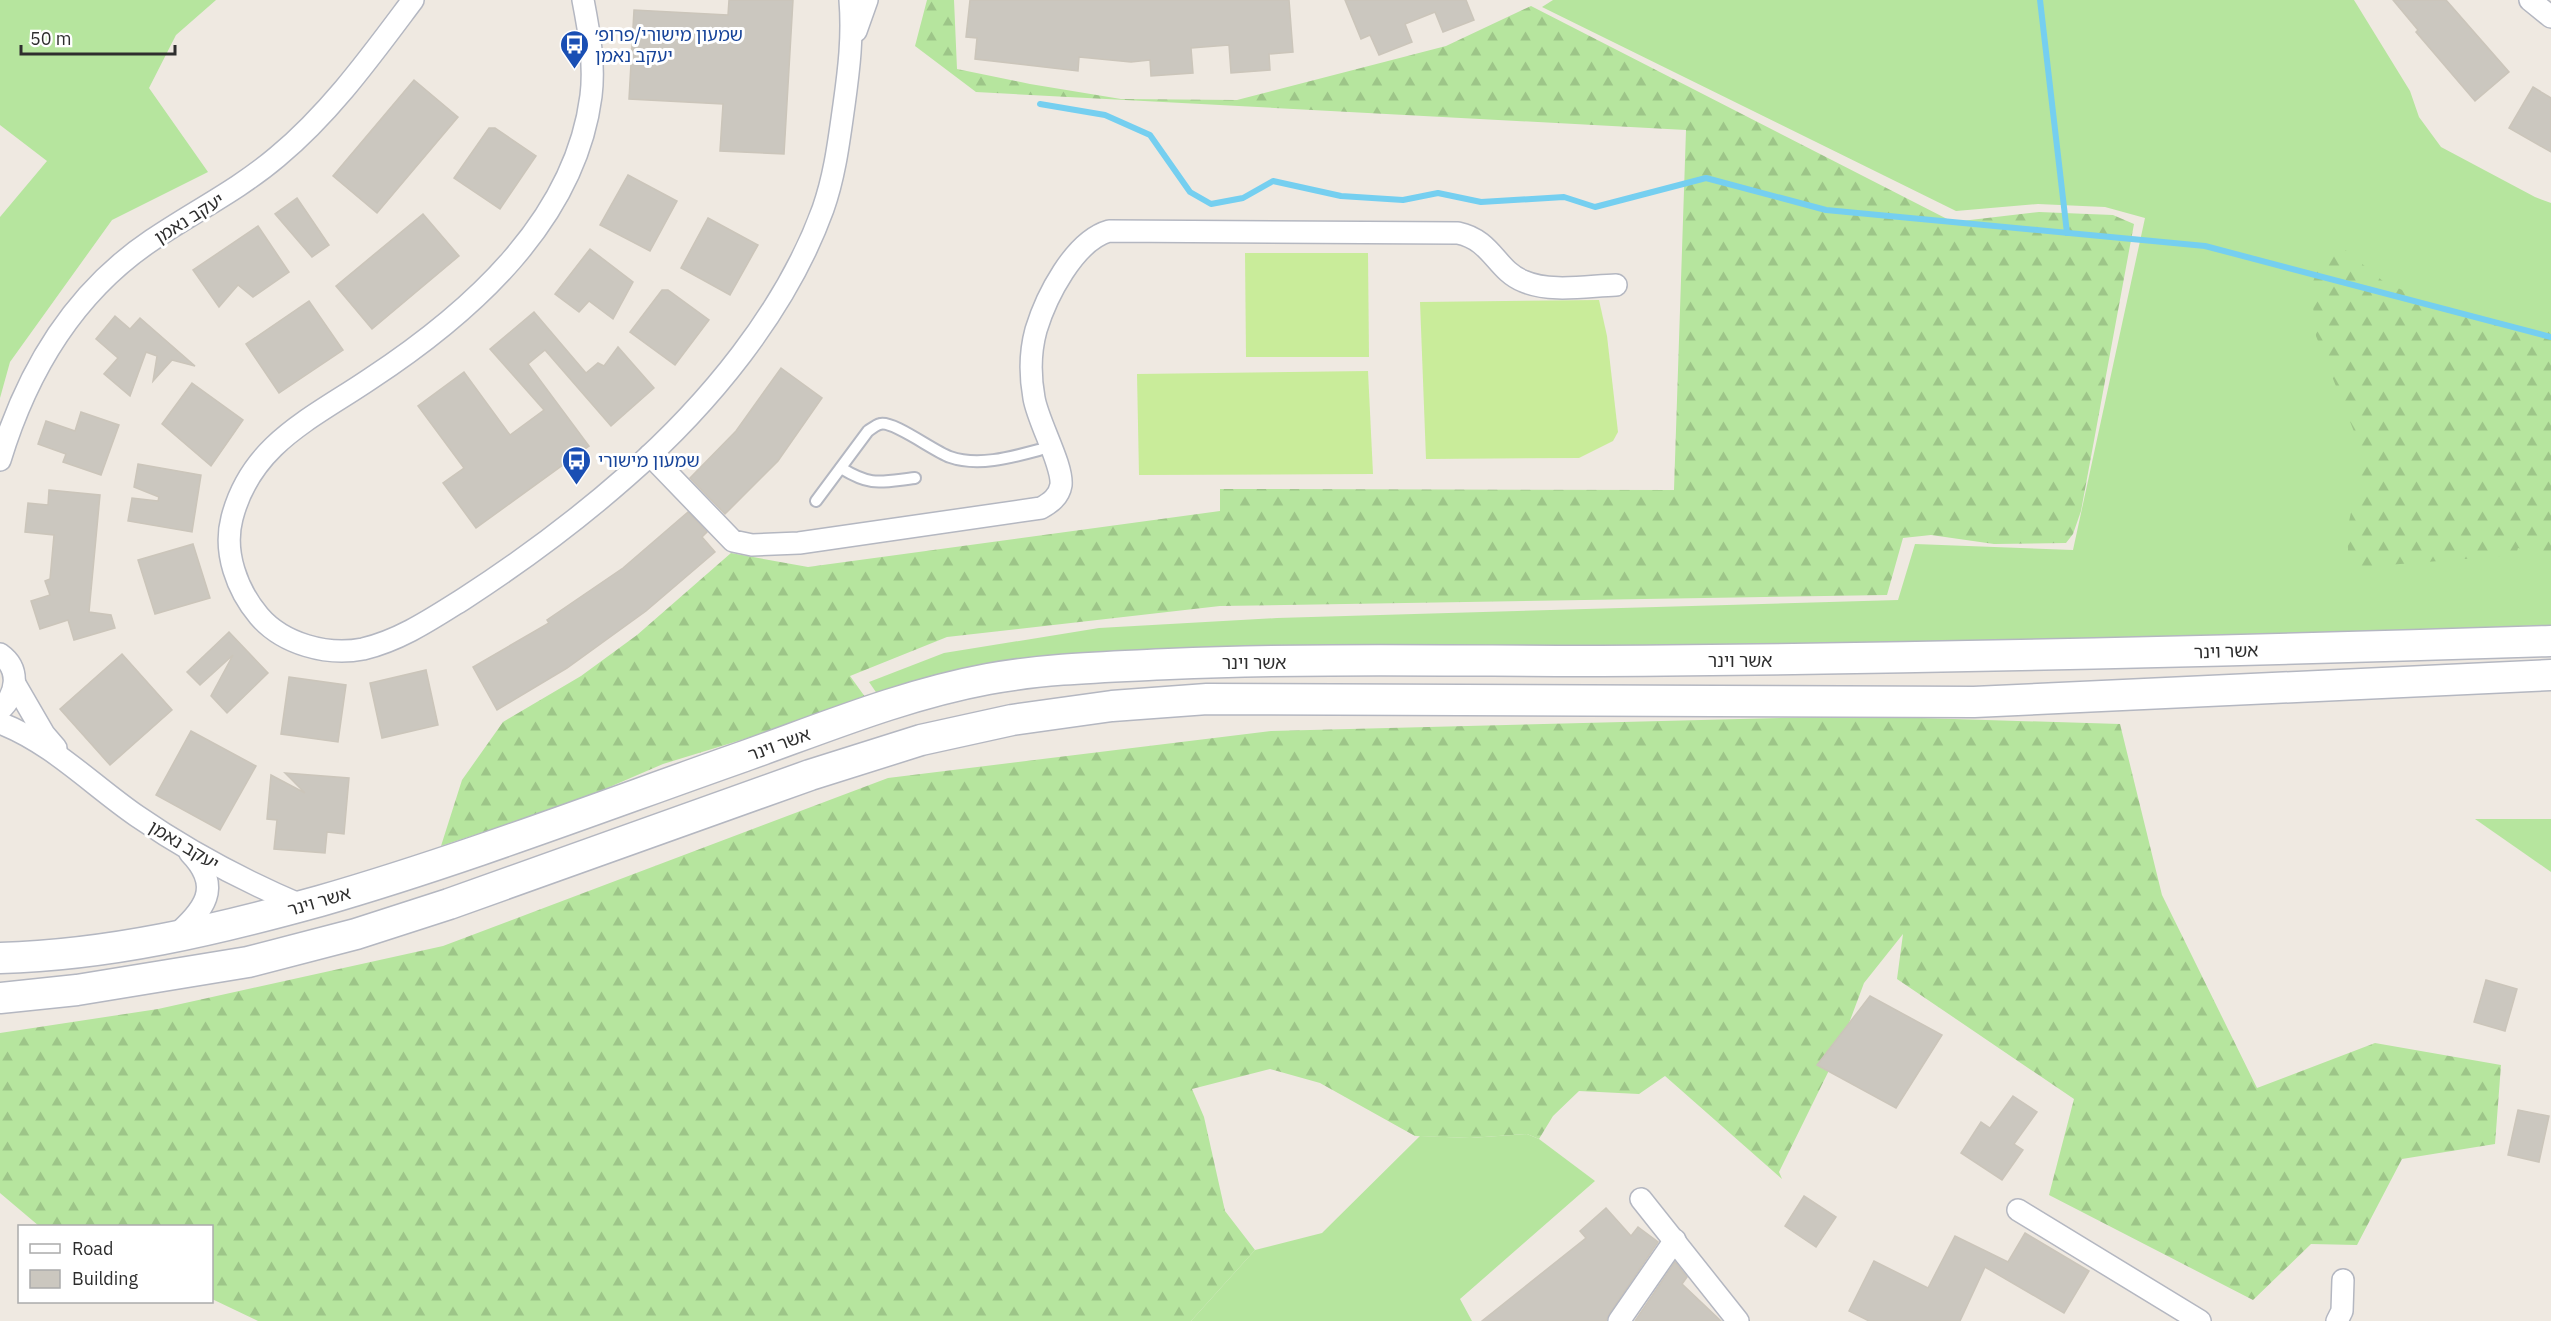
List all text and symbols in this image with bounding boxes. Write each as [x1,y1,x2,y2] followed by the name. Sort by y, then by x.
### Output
[21,18,176,56] scale bar
[595,23,743,67] place label: שמעון מישורי/פרופ׳ יעקב נאמן
[30,27,72,50] text: 50 m
[558,28,590,70] bus stop icon: שמעון מישורי/פרופ׳ יעקב נאמן
[150,188,228,248] street label: יעקב נאמן
[561,444,593,486] bus stop icon: שמעון מישורי
[598,449,700,472] place label: שמעון מישורי
[2193,638,2259,664] street label: אשר וינר
[1708,649,1772,672] street label: אשר וינר
[1222,651,1286,674] street label: אשר וינר
[745,722,813,766] street label: אשר וינר
[145,815,223,875] street label: יעקב נאמן
[285,881,353,921] street label: אשר וינר
[18,1225,213,1303] legend
[72,1237,113,1260] text: Road
[72,1267,139,1290] text: Building

